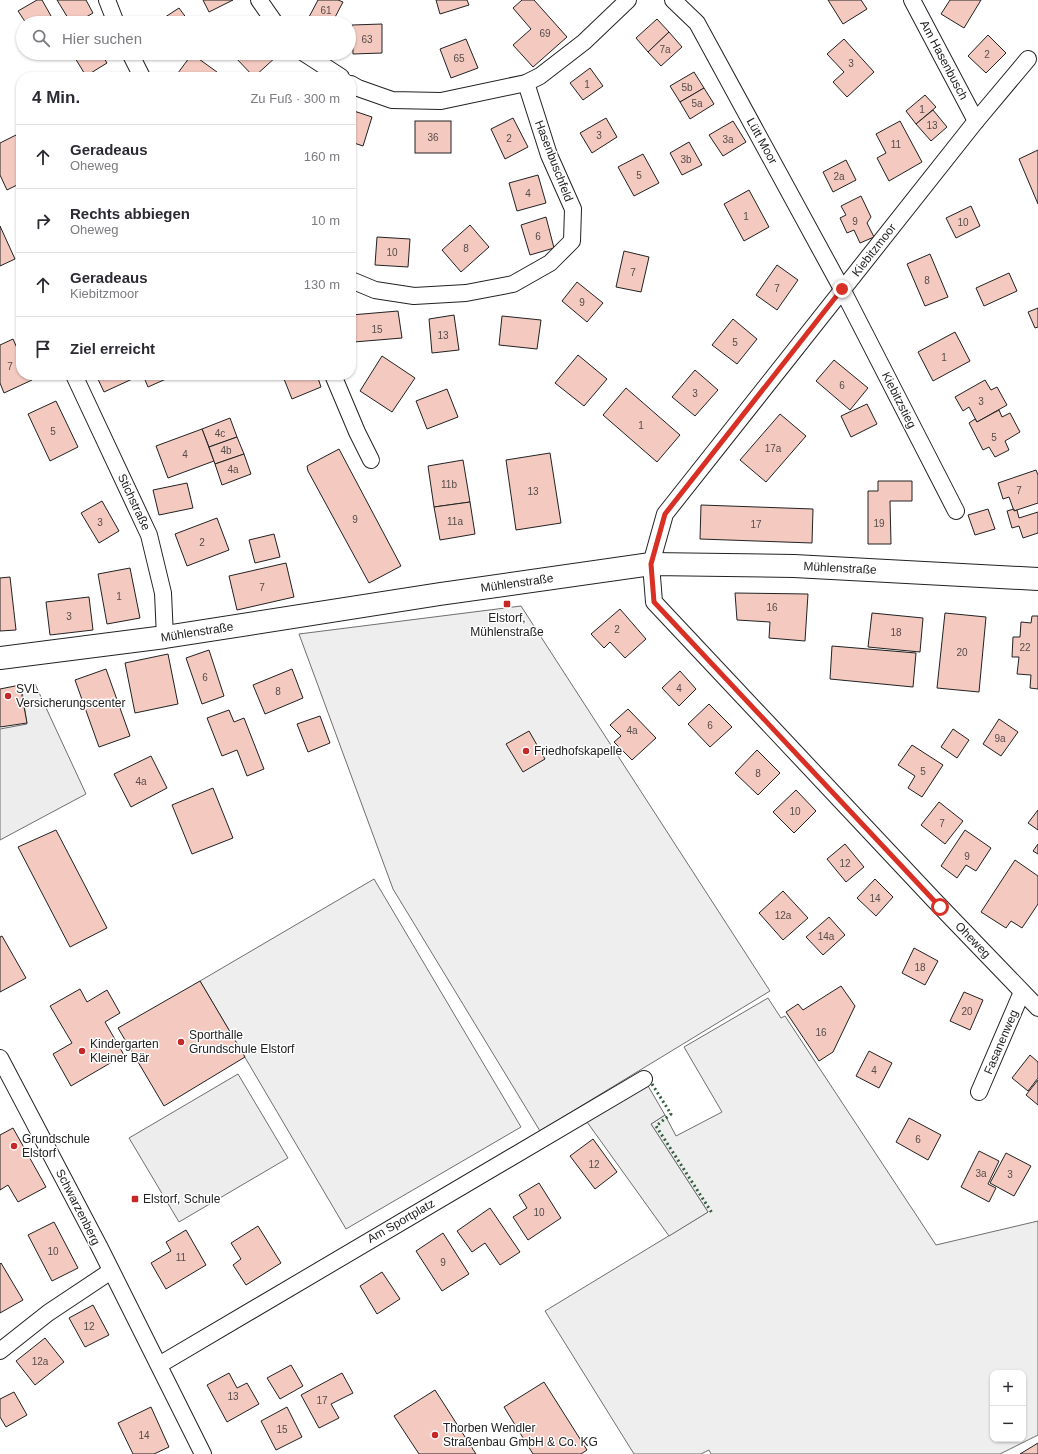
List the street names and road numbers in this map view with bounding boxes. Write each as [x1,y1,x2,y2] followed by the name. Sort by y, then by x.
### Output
[917,18,971,102] street label: Am Hasenbusch
[744,115,780,167] street label: Lütt Moor
[532,118,576,204] street label: Hasenbuschfeld
[849,221,899,279] street label: Kiebitzmoor
[879,369,919,431] street label: Kiebitzstieg
[115,472,153,533] street label: Stichstraße
[803,559,877,577] street label: Mühlenstraße
[480,571,555,595] street label: Mühlenstraße
[160,619,235,645] street label: Mühlenstraße
[952,919,994,961] street label: Oheweg
[981,1008,1021,1076] street label: Fasanenweg
[53,1167,103,1247] street label: Schwarzenberg
[365,1196,437,1246] street label: Am Sportplatz

